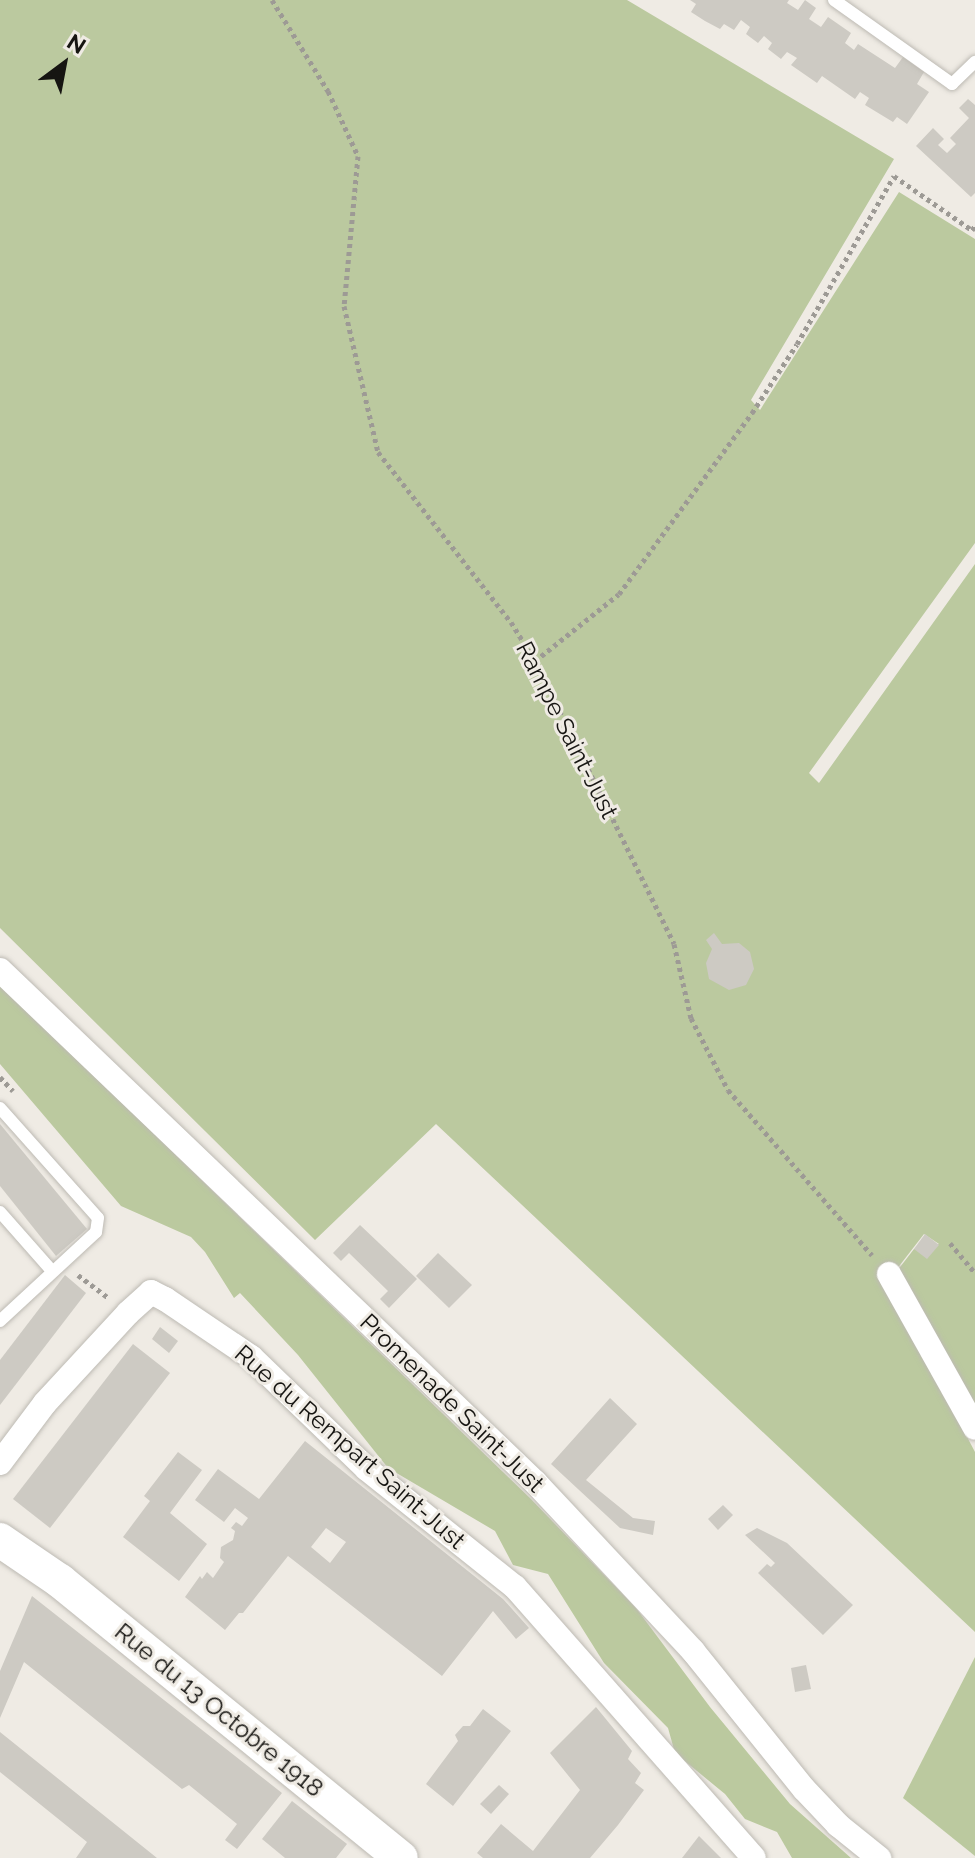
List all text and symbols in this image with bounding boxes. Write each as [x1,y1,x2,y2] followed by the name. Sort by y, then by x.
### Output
[24,24,104,104] north arrow
[63,28,91,59] text: N
[510,637,624,823] street label: Rampe Saint-Just
[354,1308,550,1498] street label: Promenade Saint-Just
[229,1339,471,1555] street label: Rue du Rempart Saint-Just
[109,1617,329,1803] street label: Rue du 13 Octobre 1918

